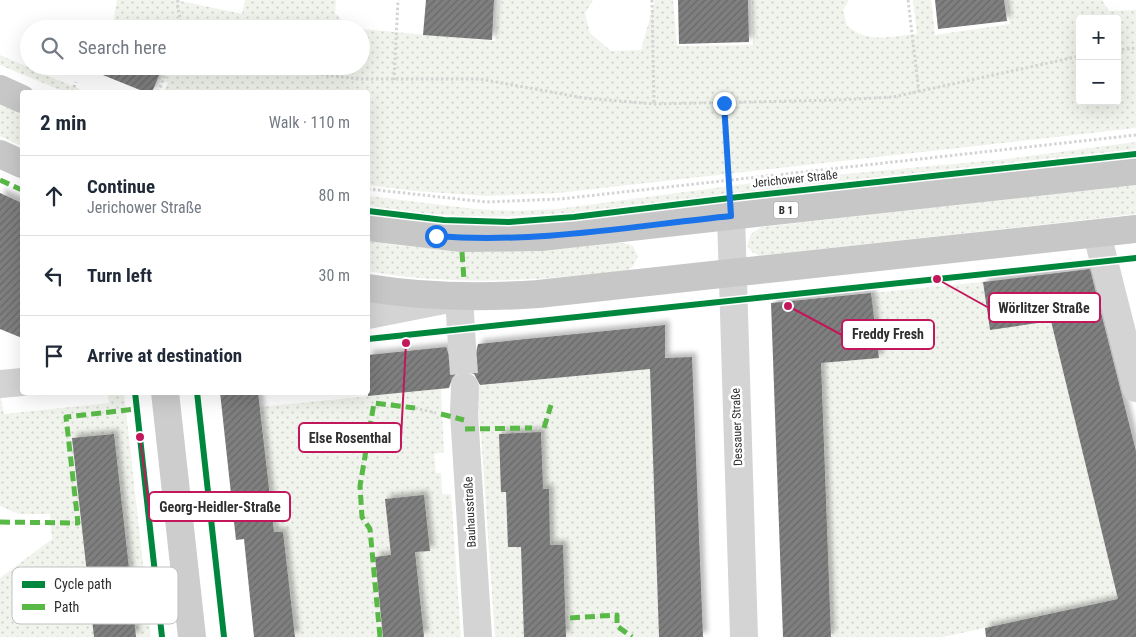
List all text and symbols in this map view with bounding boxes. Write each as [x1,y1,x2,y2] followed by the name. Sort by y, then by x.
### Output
[1076,15,1121,105] map controls
[1076,15,1121,60] button: +
[20,20,370,75] search box
[38,34,66,62] icon: search
[78,36,166,59] text: Search here
[1076,60,1121,105] button: −
[713,92,736,115] route end
[40,111,87,135] text: 2 min
[269,113,350,132] text: Walk · 110 m
[752,168,839,190] street label: Jerichower Straße
[87,175,155,198] text: Continue
[40,182,68,210] icon: ahead
[318,186,350,205] text: 80 m
[87,198,201,217] text: Jerichower Straße
[774,202,798,218] road number: B 1
[425,225,448,248] route start
[40,262,68,290] icon: left
[87,264,152,287] text: Turn left
[318,266,350,285] text: 30 m
[989,293,1100,322] callout: Wörlitzer Straße
[998,300,1090,316] text: Wörlitzer Straße
[842,320,934,349] callout: Freddy Fresh
[852,326,924,342] text: Freddy Fresh
[40,342,68,370] icon: arrive
[87,344,242,367] text: Arrive at destination
[729,387,745,466] street label: Dessauer Straße
[299,423,401,452] callout: Else Rosenthal
[309,430,391,446] text: Else Rosenthal
[461,476,479,548] street label: Bauhausstraße
[149,492,290,521] callout: Georg-Heidler-Straße
[159,499,281,515] text: Georg-Heidler-Straße
[12,567,178,624] legend
[54,576,112,592] text: Cycle path
[54,599,79,615] text: Path

